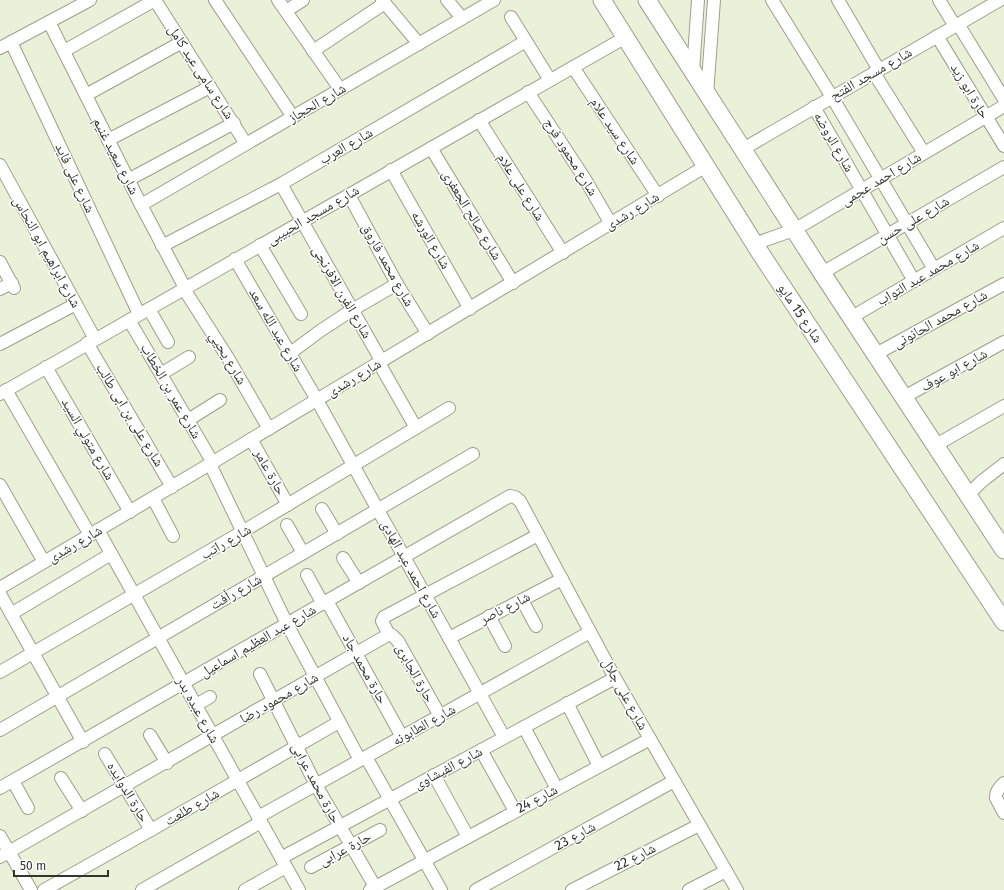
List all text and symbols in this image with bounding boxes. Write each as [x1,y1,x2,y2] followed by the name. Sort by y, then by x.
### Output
[163,22,238,123] street label: شارع سامى عيد كامل
[827,44,915,105] street label: شارع مسجد الفتح
[947,60,993,122] street label: حارة ابو زيد
[284,80,350,128] street label: شارع الحجاز
[585,94,644,168] street label: شارع سيد علام
[809,109,858,175] street label: شارع الروضه
[88,115,143,198] street label: شارع سعيد غنيم
[540,115,602,199] street label: شارع محمود فرج
[316,124,376,169] street label: شارع العرب
[51,140,99,216] street label: شارع على فايد
[838,148,925,210] street label: شارع احمد عجمى
[493,150,549,225] street label: شارع على علام
[438,167,506,264] street label: شارع صالح الجعفرى
[264,182,363,249] street label: شارع مسجد الحبيبى
[602,188,663,235] street label: شارع رشدى
[8,193,85,311] street label: شارع ابراهيم ابو النحاس
[874,193,953,248] street label: شارع على حسن
[407,208,454,273] street label: شارع الورشه
[357,220,418,310] street label: شارع محمد فاروق
[874,237,983,310] street label: شارع محمد عبد التواب
[308,242,375,342] street label: شارع الفرن الافرنجى
[773,280,826,347] street label: شارع 15 مايو
[244,285,307,375] street label: شارع عبد الله سعد
[890,286,991,353] street label: شارع محمد الحانونى
[203,328,251,389] street label: شارع يحيي
[136,340,205,442] street label: شارع عمر بن الخطاب
[918,345,991,396] street label: شارع ابو عوف
[324,355,385,402] street label: شارع رشدى
[92,360,168,470] street label: شارع على بن ابى طالب
[55,395,118,484] street label: شارع متولي السيد
[250,445,290,498] street label: حارة عامر
[376,517,445,622] street label: شارع احمد عبد الهادى
[198,521,255,564] street label: شارع راتب
[45,522,106,567] street label: شارع رشدى
[207,571,265,614] street label: شارع رأفت
[476,588,534,629] street label: شارع ناصر
[197,601,320,682] street label: شارع عبد العظيم اسماعيل
[339,631,391,707] street label: حارة محمد جاد
[392,641,438,705] street label: حارة الجابرى
[597,655,652,734] street label: شارع على جلال
[237,669,322,728] street label: شارع محمود رضا
[171,673,223,747] street label: شارع عبده بدر
[389,701,459,750] street label: شارع الطابونه
[288,740,344,826] street label: حارة محمد عرابى
[411,743,486,794] street label: شارع الفيشاوى
[103,759,153,825] street label: حارة الدوايده
[513,781,561,818] street label: شارع 24
[162,785,223,830] street label: شارع طلعت
[552,818,599,855] street label: شارع 23
[316,828,374,870] street label: حارة عرابى
[611,839,659,875] street label: شارع 22
[14,852,108,878] scale bar
[20,859,46,873] text: 50 m

